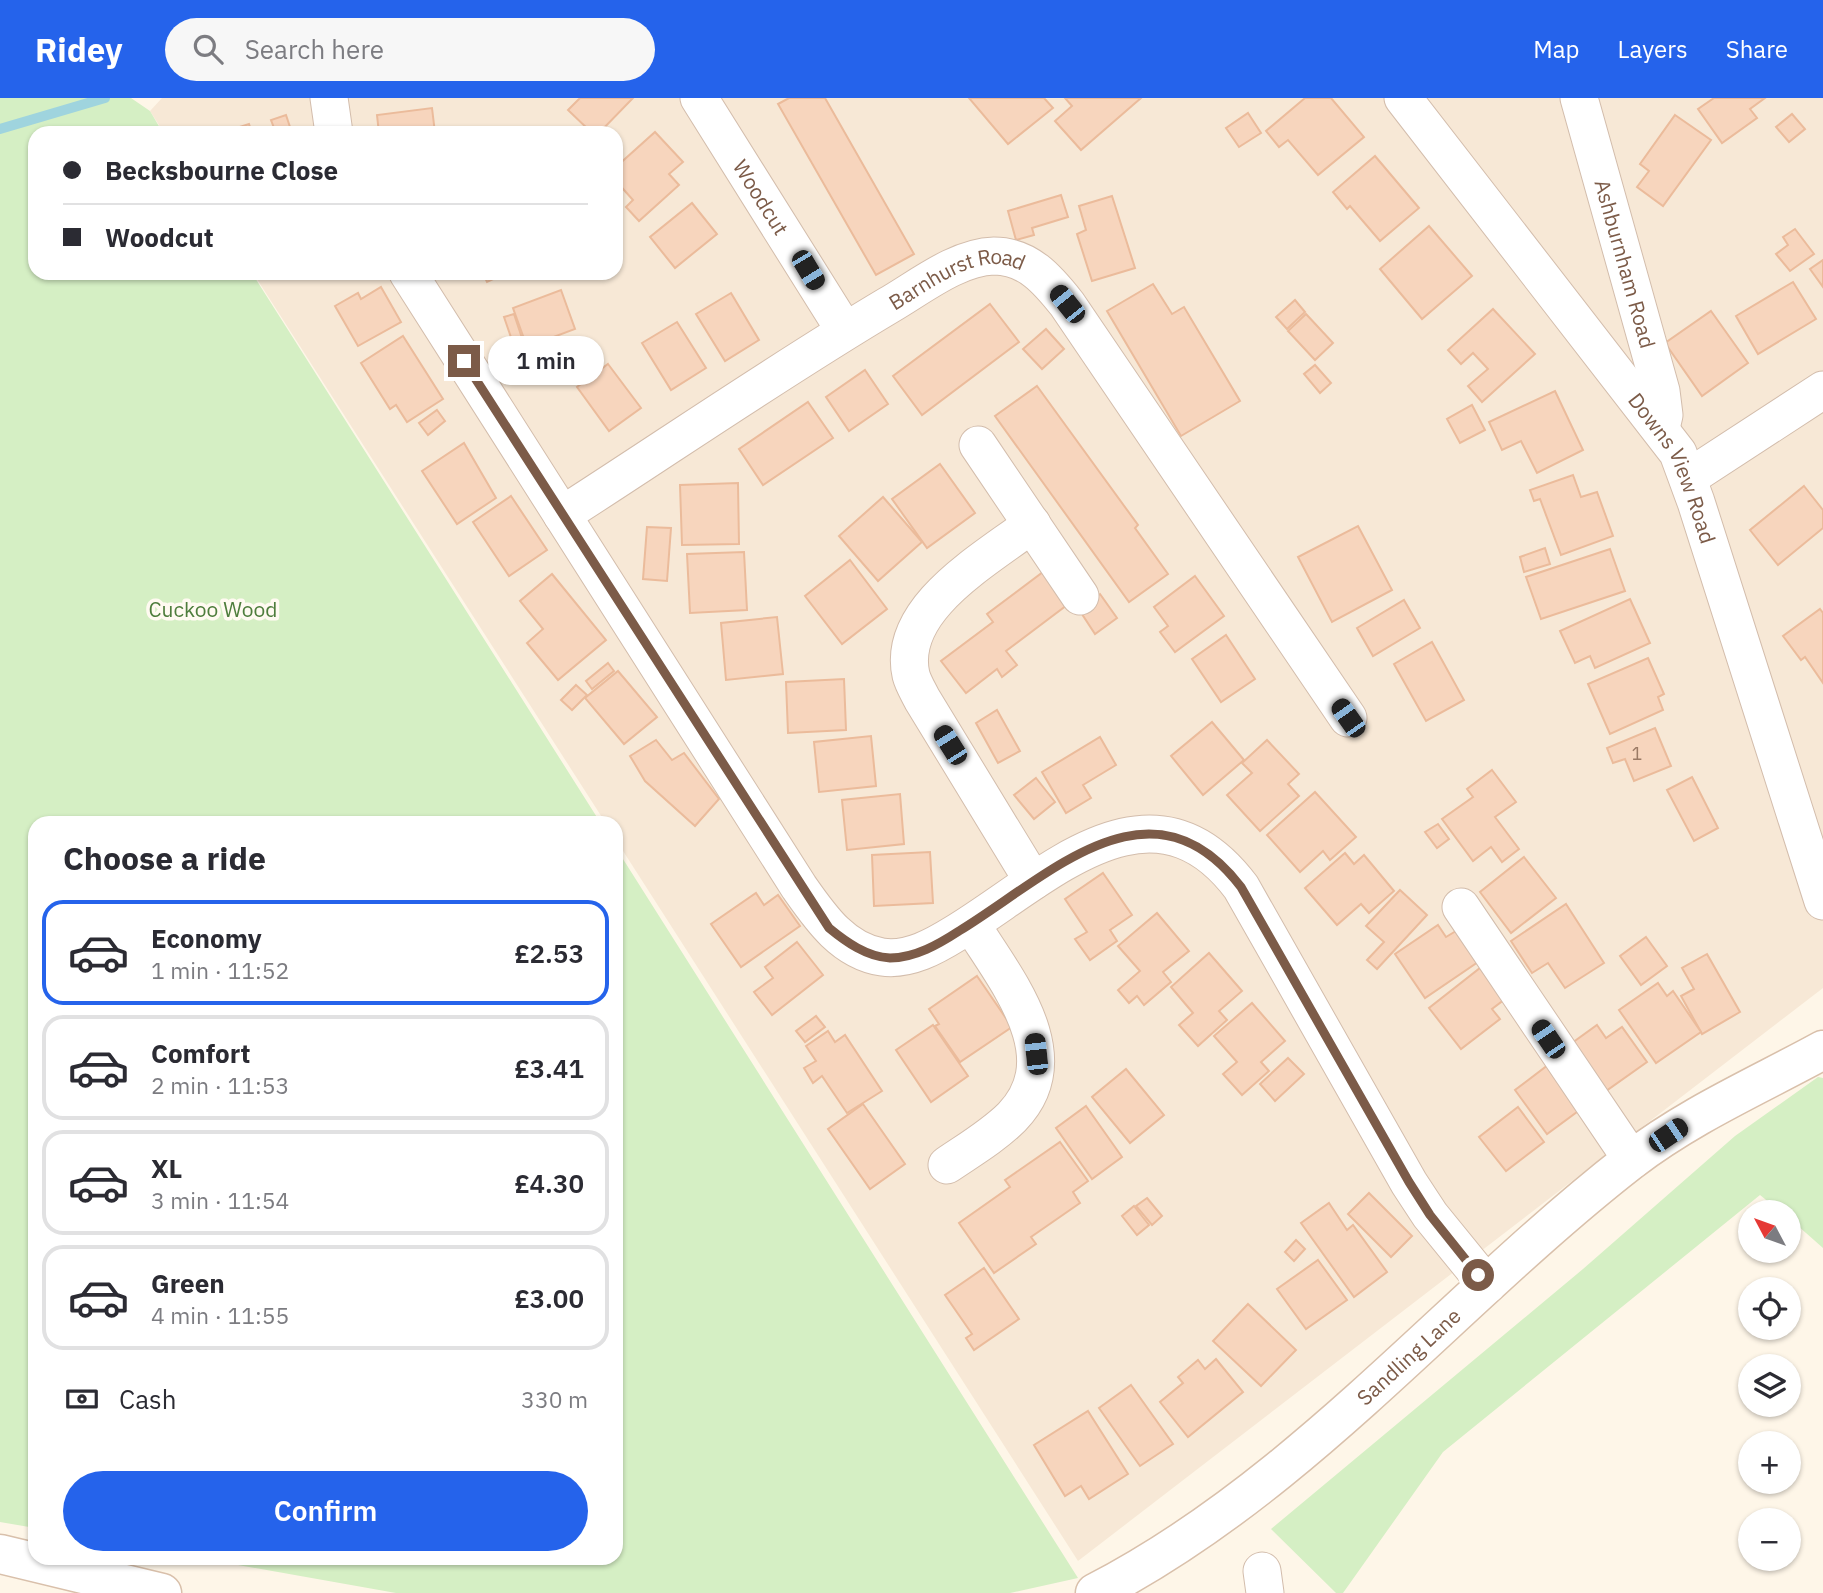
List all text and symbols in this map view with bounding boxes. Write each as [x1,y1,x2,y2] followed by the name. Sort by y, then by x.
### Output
[165,18,655,81] search box
[35,28,123,71] text: Ridey
[189,30,227,68] icon: search
[245,32,384,66] text: Search here
[1533,33,1580,65] text: Map
[1618,33,1688,65] text: Layers
[1726,33,1788,65] text: Share
[105,153,338,187] text: Becksbourne Close
[727,154,795,240] street label: Woodcut
[1588,176,1662,351] street label: Ashburnham Road
[105,220,214,254] text: Woodcut
[883,242,1030,316] street label: Barnhurst Road
[789,247,828,293] car
[1046,281,1089,327] car
[489,336,604,386] callout: 1 min
[448,345,480,377] route end
[516,345,576,375] text: 1 min
[1622,387,1722,547] street label: Downs View Road
[149,595,277,623] park label: Cuckoo Wood
[1328,695,1369,741] car
[930,722,971,768] car
[1632,742,1642,765] house number: 1
[63,837,266,879] text: Choose a ride
[67,921,130,984] icon: car
[151,921,262,955] text: Economy
[514,936,584,970] text: £2.53
[151,955,289,985] text: 1 min · 11:52
[1528,1016,1569,1062] car
[1024,1032,1049,1076] car
[67,1036,130,1099] icon: car
[151,1036,250,1070] text: Comfort
[514,1051,584,1085] text: £3.41
[151,1070,289,1100] text: 2 min · 11:53
[1645,1115,1692,1155] car
[67,1151,130,1214] icon: car
[151,1151,182,1185] text: XL
[514,1166,584,1200] text: £4.30
[151,1185,289,1215] text: 3 min · 11:54
[1738,1200,1801,1264] north arrow
[1738,1200,1801,1571] map controls
[1462,1259,1494,1291] route start
[67,1266,130,1329] icon: car
[151,1266,225,1300] text: Green
[1738,1277,1801,1340] button: locate
[514,1281,584,1315] text: £3.00
[151,1300,289,1330] text: 4 min · 11:55
[1351,1302,1466,1411] street label: Sandling Lane
[1738,1354,1801,1417] button: layers
[63,1380,101,1418] icon: cash
[119,1382,176,1416] text: Cash
[521,1384,588,1414] text: 330 m
[1738,1431,1801,1494] button: +
[63,1471,588,1551] button: Confirm
[1738,1508,1801,1571] button: −

